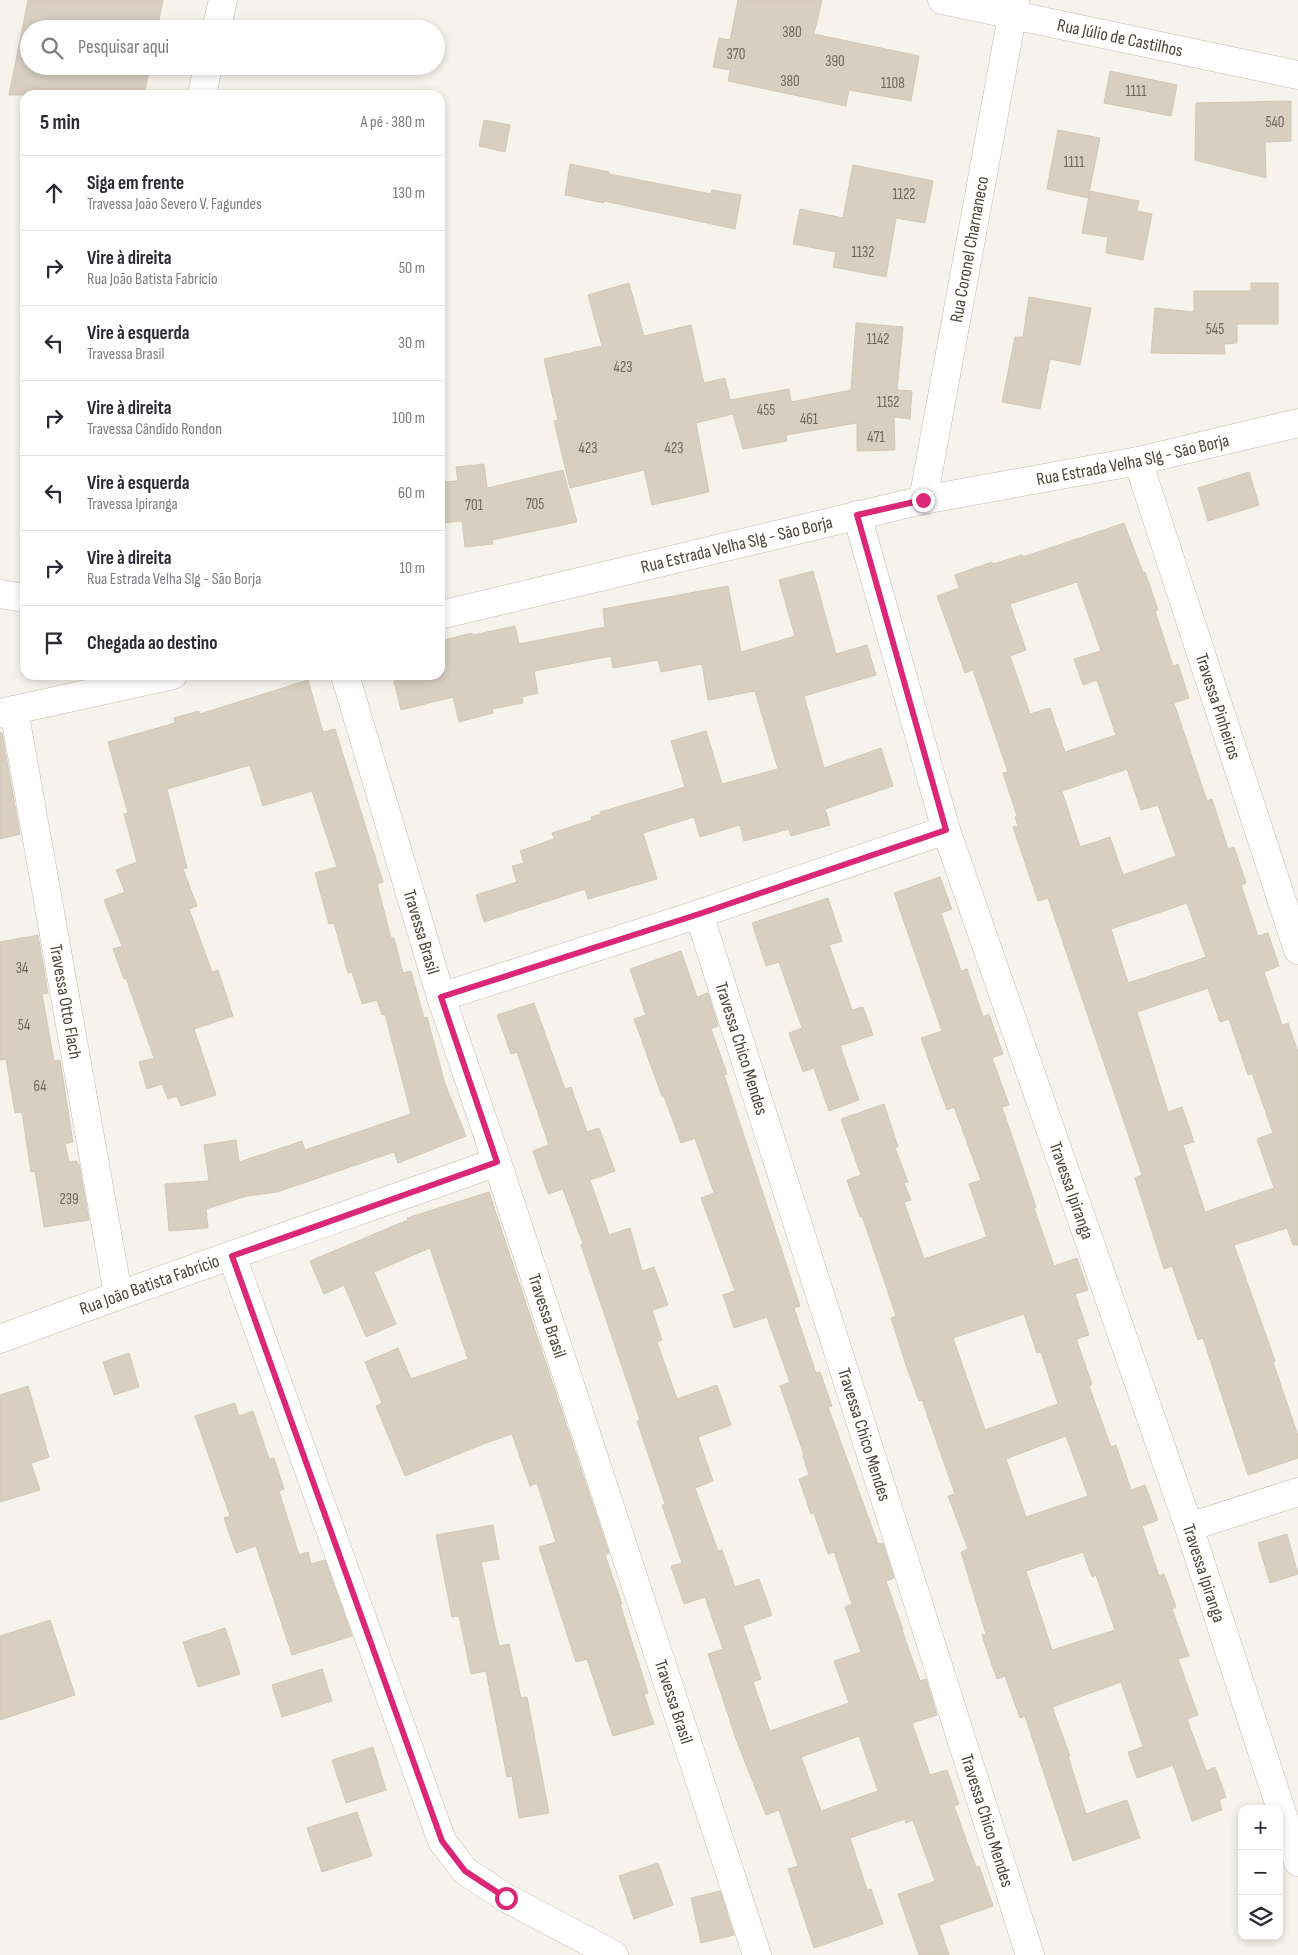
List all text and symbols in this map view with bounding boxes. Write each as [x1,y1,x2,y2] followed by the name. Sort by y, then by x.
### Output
[1055,14,1185,61] street label: Rua Júlio de Castilhos
[20,20,445,75] search box
[782,23,802,42] house number: 380
[38,34,66,62] icon: search
[78,36,169,59] text: Pesquisar aqui
[727,45,745,64] house number: 370
[825,52,845,71] house number: 390
[780,72,800,91] house number: 380
[881,74,905,93] house number: 1108
[1125,82,1147,101] house number: 1111
[40,110,80,135] text: 5 min
[361,113,425,132] text: A pé · 380 m
[1265,113,1285,132] house number: 540
[1063,153,1085,172] house number: 1111
[87,172,184,195] text: Siga em frente
[945,174,993,324] street label: Rua Coronel Charnaneco
[40,179,68,207] icon: ahead
[393,184,425,203] text: 130 m
[892,185,916,204] house number: 1122
[87,195,262,214] text: Travessa João Severo V. Fagundes
[852,243,874,262] house number: 1132
[87,247,171,270] text: Vire à direita
[40,254,68,282] icon: right
[399,259,425,278] text: 50 m
[87,270,218,289] text: Rua João Batista Fabrício
[1206,320,1224,339] house number: 545
[87,322,189,345] text: Vire à esquerda
[40,329,68,357] icon: left
[866,330,890,349] house number: 1142
[398,334,425,353] text: 30 m
[87,345,164,364] text: Travessa Brasil
[614,358,632,377] house number: 423
[877,393,899,412] house number: 1152
[87,397,171,420] text: Vire à direita
[757,401,775,420] house number: 455
[40,404,68,432] icon: right
[392,409,425,428] text: 100 m
[800,410,819,429] house number: 461
[87,420,222,439] text: Travessa Cândido Rondon
[867,428,885,447] house number: 471
[1035,429,1231,490] street label: Rua Estrada Velha Slg - São Borja
[579,439,597,458] house number: 423
[665,439,683,458] house number: 423
[87,472,189,495] text: Vire à esquerda
[40,479,68,507] icon: left
[398,484,425,503] text: 60 m
[912,489,935,512] route end
[87,495,178,514] text: Travessa Ipiranga
[526,495,544,514] house number: 705
[465,496,484,515] house number: 701
[639,511,835,577] street label: Rua Estrada Velha Slg - São Borja
[87,547,171,570] text: Vire à direita
[40,554,68,582] icon: right
[399,559,425,578] text: 10 m
[87,570,261,589] text: Rua Estrada Velha Slg - São Borja
[40,629,68,657] icon: arrive
[87,632,217,655] text: Chegada ao destino
[1191,651,1245,762] street label: Travessa Pinheiros
[399,887,444,977] street label: Travessa Brasil
[45,942,86,1061] street label: Travessa Otto Flach
[16,959,28,978] house number: 34
[711,979,773,1118] street label: Travessa Chico Mendes
[18,1016,30,1035] house number: 54
[33,1077,47,1096] house number: 64
[1045,1139,1098,1242] street label: Travessa Ipiranga
[59,1190,79,1209] house number: 239
[77,1250,222,1319] street label: Rua João Batista Fabrício
[524,1271,571,1360] street label: Travessa Brasil
[833,1365,895,1503] street label: Travessa Chico Mendes
[1178,1521,1230,1625] street label: Travessa Ipiranga
[650,1657,697,1746] street label: Travessa Brasil
[956,1751,1018,1889] street label: Travessa Chico Mendes
[1238,1805,1283,1940] map controls
[1238,1805,1283,1850] button: +
[1238,1850,1283,1895] button: −
[495,1887,518,1910] route start
[1238,1895,1283,1940] button: layers

